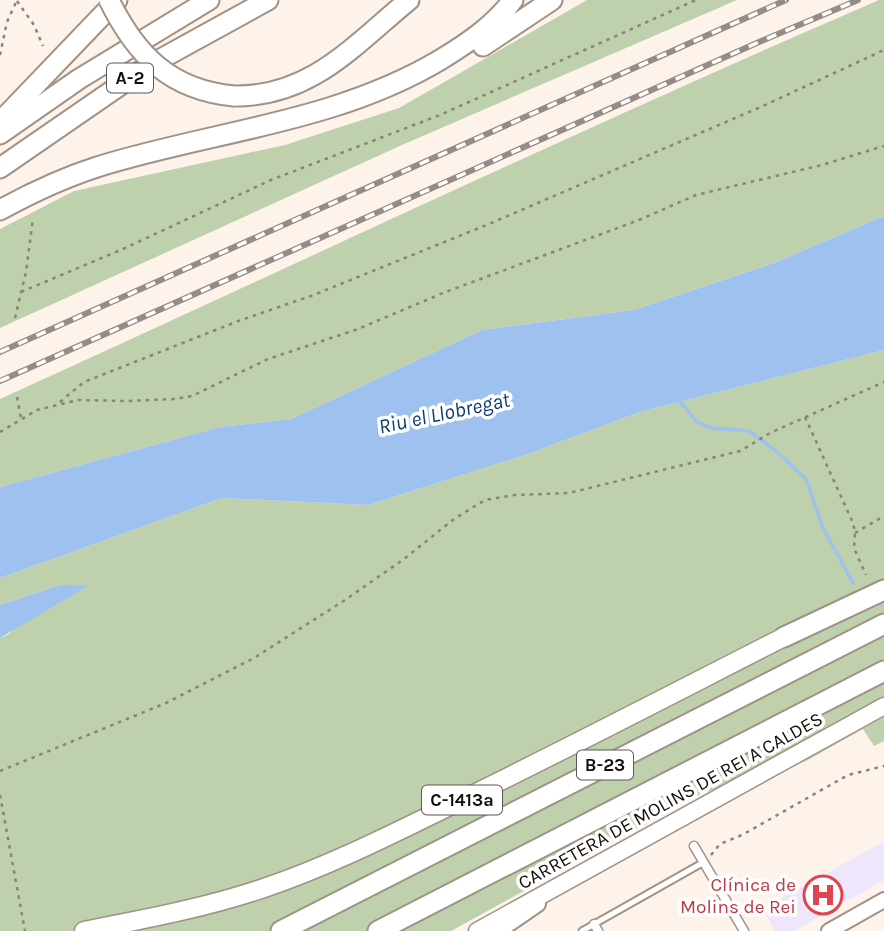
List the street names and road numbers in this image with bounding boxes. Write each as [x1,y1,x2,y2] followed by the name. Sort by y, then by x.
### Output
[107,64,153,92] road number: A-2
[514,708,826,894] street label: CARRETERA DE MOLINS DE REI A CALDES
[577,750,633,780] road number: B-23
[422,786,502,814] road number: C-1413a

